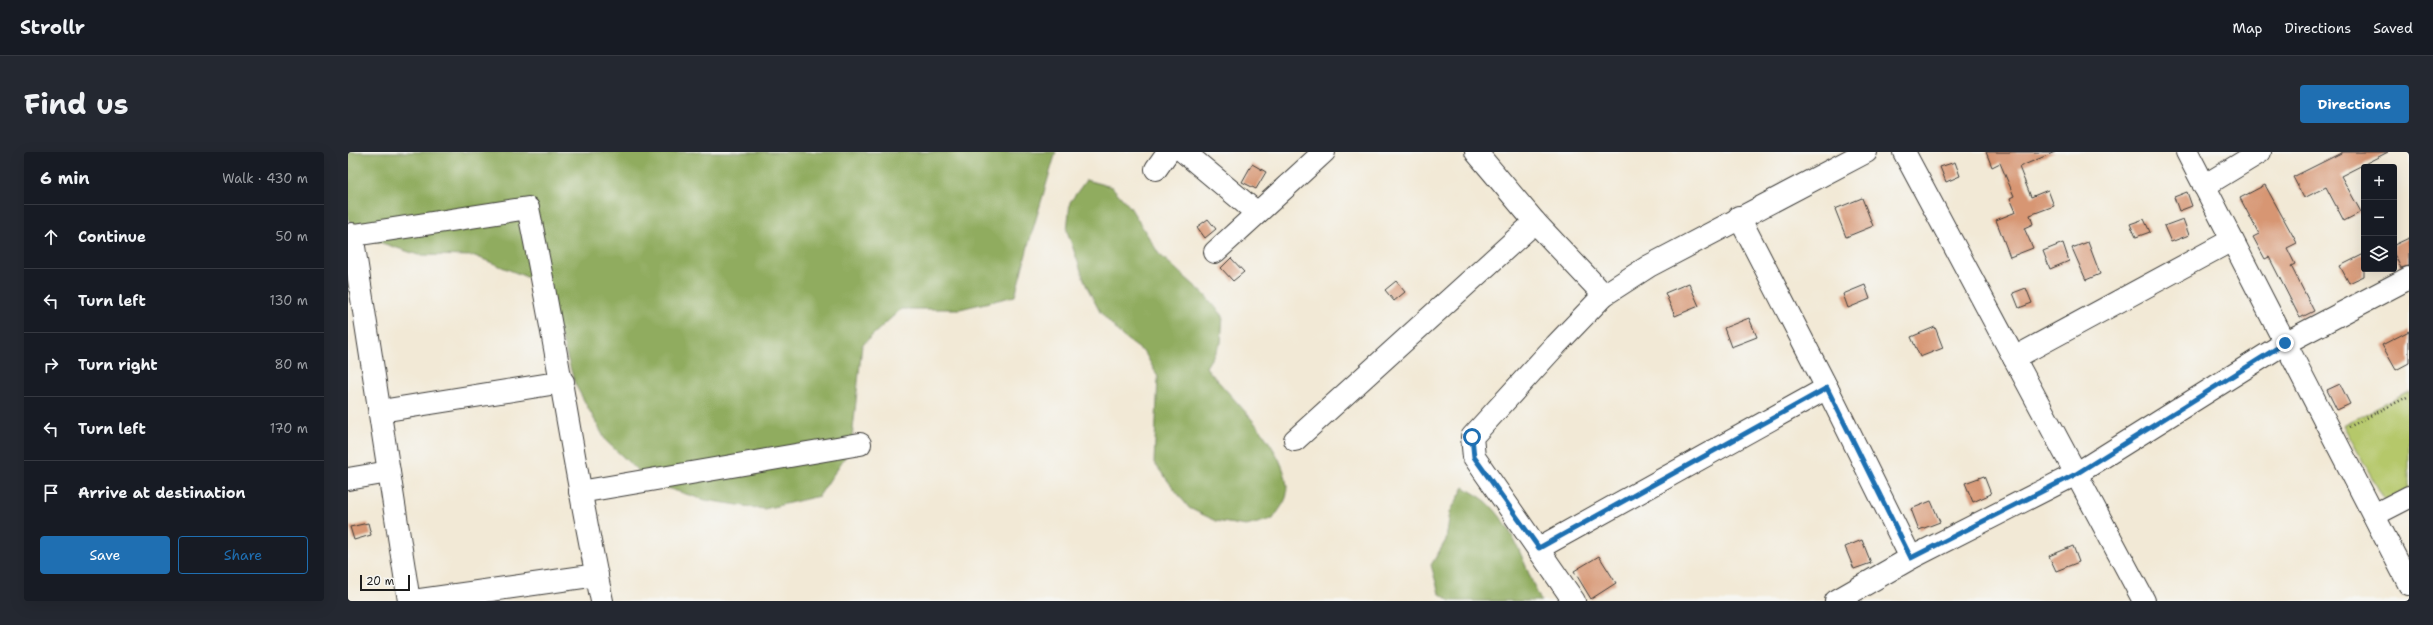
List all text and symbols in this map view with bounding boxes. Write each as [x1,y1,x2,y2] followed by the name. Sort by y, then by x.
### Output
[20,15,85,40] text: Strollr
[2233,19,2263,37] text: Map
[2285,19,2351,37] text: Directions
[2373,19,2413,37] text: Saved
[24,85,129,123] text: Find us
[2300,85,2409,123] button: Directions
[2361,164,2397,272] map controls
[2361,164,2397,200] button: +
[40,167,90,189] text: 6 min
[222,170,308,187] text: Walk · 430 m
[2361,200,2397,236] button: −
[40,226,62,248] icon: ahead
[78,227,146,247] text: Continue
[275,228,308,245] text: 50 m
[2361,236,2397,272] button: layers
[40,290,62,312] icon: left
[78,291,146,311] text: Turn left
[270,292,308,309] text: 130 m
[2276,334,2294,352] route end
[40,354,62,376] icon: right
[78,355,158,375] text: Turn right
[274,356,308,373] text: 80 m
[40,418,62,440] icon: left
[78,419,146,439] text: Turn left
[270,420,308,437] text: 170 m
[1463,428,1481,446] route start
[40,482,62,504] icon: arrive
[78,483,246,503] text: Arrive at destination
[40,536,170,574] button: Save
[178,536,308,574] button: Share
[360,573,410,592] scale bar
[366,574,394,589] text: 20 m

